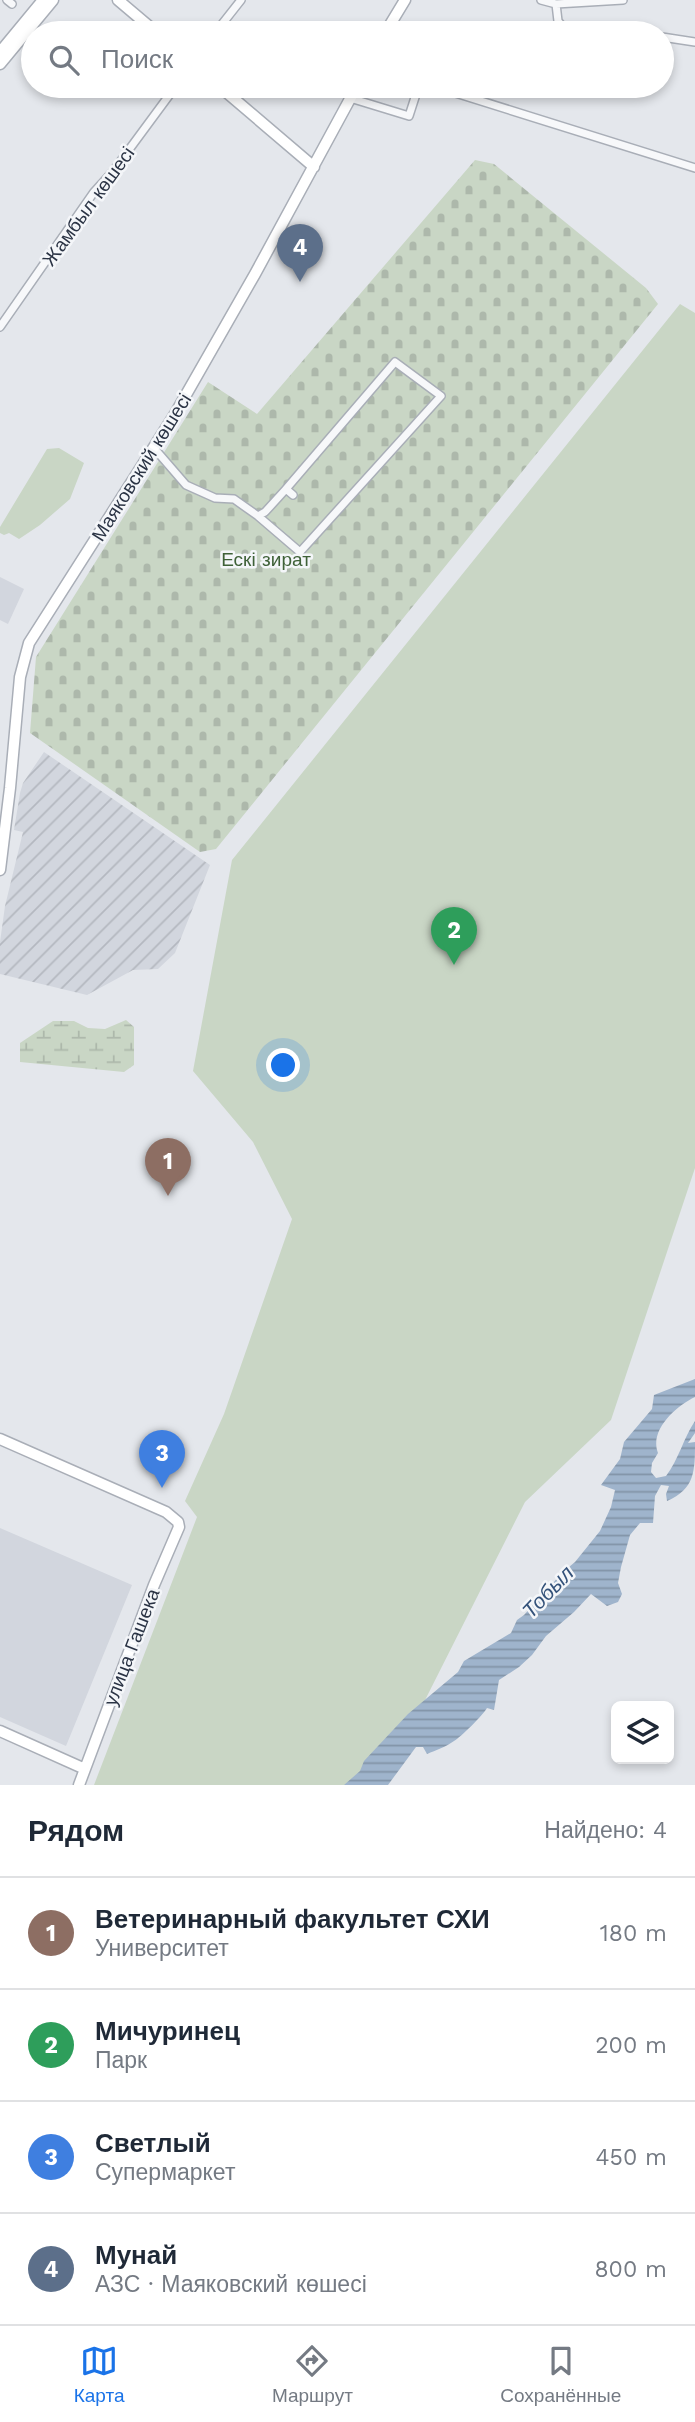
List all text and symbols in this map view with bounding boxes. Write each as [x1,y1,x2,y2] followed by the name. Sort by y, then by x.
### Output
[21,21,674,98] search box
[45,41,83,79] icon: search
[101,44,173,74] text: Поиск
[37,142,139,270] street label: Жамбыл көшесі
[277,224,323,282] pin: 4
[87,389,196,545] street label: Маяковский көшесі
[221,548,311,571] park label: Ескі зират
[431,907,477,965] pin: 2
[266,1048,300,1082] your location
[145,1138,191,1196] pin: 1
[139,1430,185,1488] pin: 3
[517,1560,579,1623] water label: Тобыл
[99,1585,165,1709] street label: улица Гашека
[611,1701,674,1764] map controls
[611,1701,674,1764] button: layers
[28,1813,124,1848] text: Рядом
[544,1817,667,1844] text: Найдено: 4
[95,1904,490,1934] text: Ветеринарный факультет СХИ
[46,1920,56,1947] text: 1
[600,1920,667,1947] text: 180 m
[95,1935,229,1962] text: Университет
[95,2016,240,2046] text: Мичуринец
[44,2032,58,2059] text: 2
[595,2032,667,2059] text: 200 m
[95,2047,147,2074] text: Парк
[95,2128,211,2158] text: Светлый
[44,2144,58,2171] text: 3
[595,2144,667,2171] text: 450 m
[95,2159,235,2186] text: Супермаркет
[95,2240,177,2270] text: Мунай
[44,2256,58,2283] text: 4
[594,2256,667,2283] text: 800 m
[95,2271,367,2298] text: АЗС · Маяковский көшесі
[74,2342,125,2407] tab: Карта
[272,2342,353,2407] tab: Маршрут
[500,2342,621,2407] tab: Сохранённые

